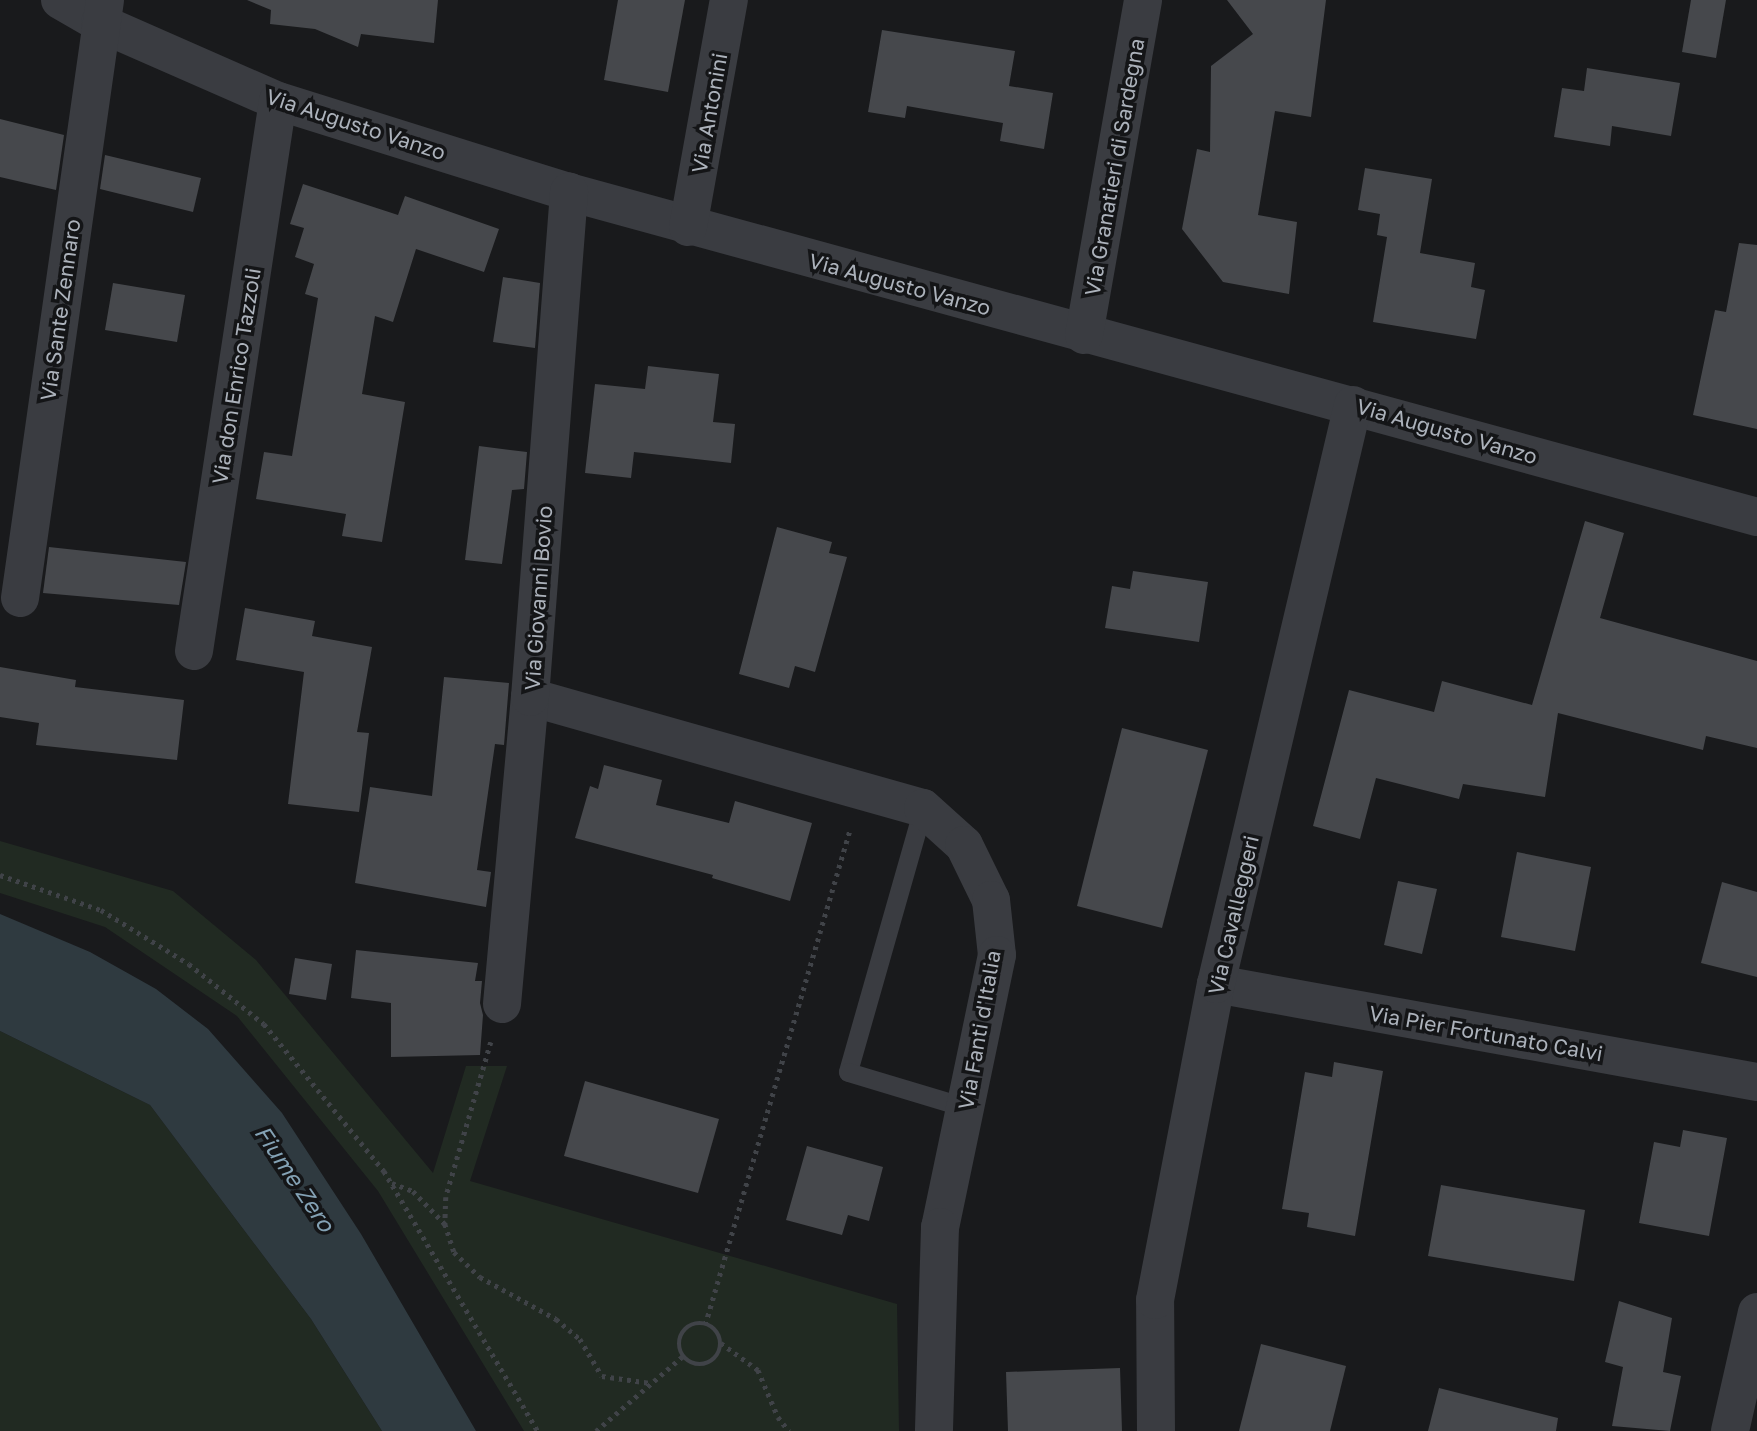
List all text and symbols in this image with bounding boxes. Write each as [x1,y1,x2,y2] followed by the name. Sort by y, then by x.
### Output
[1079,36,1149,298] street label: Via Granatieri di Sardegna
[686,51,732,175] street label: Via Antonini
[263,83,449,165] street label: Via Augusto Vanzo
[35,217,85,403] street label: Via Sante Zennaro
[806,248,994,320] street label: Via Augusto Vanzo
[206,266,266,486] street label: Via don Enrico Tazzoli
[1354,393,1540,469] street label: Via Augusto Vanzo
[519,505,557,691] street label: Via Giovanni Bovio
[1202,833,1264,997] street label: Via Cavalleggeri
[953,948,1005,1112] street label: Via Fanti d'Italia
[1367,1000,1605,1066] street label: Via Pier Fortunato Calvi
[249,1120,341,1236] water label: Fiume Zero

